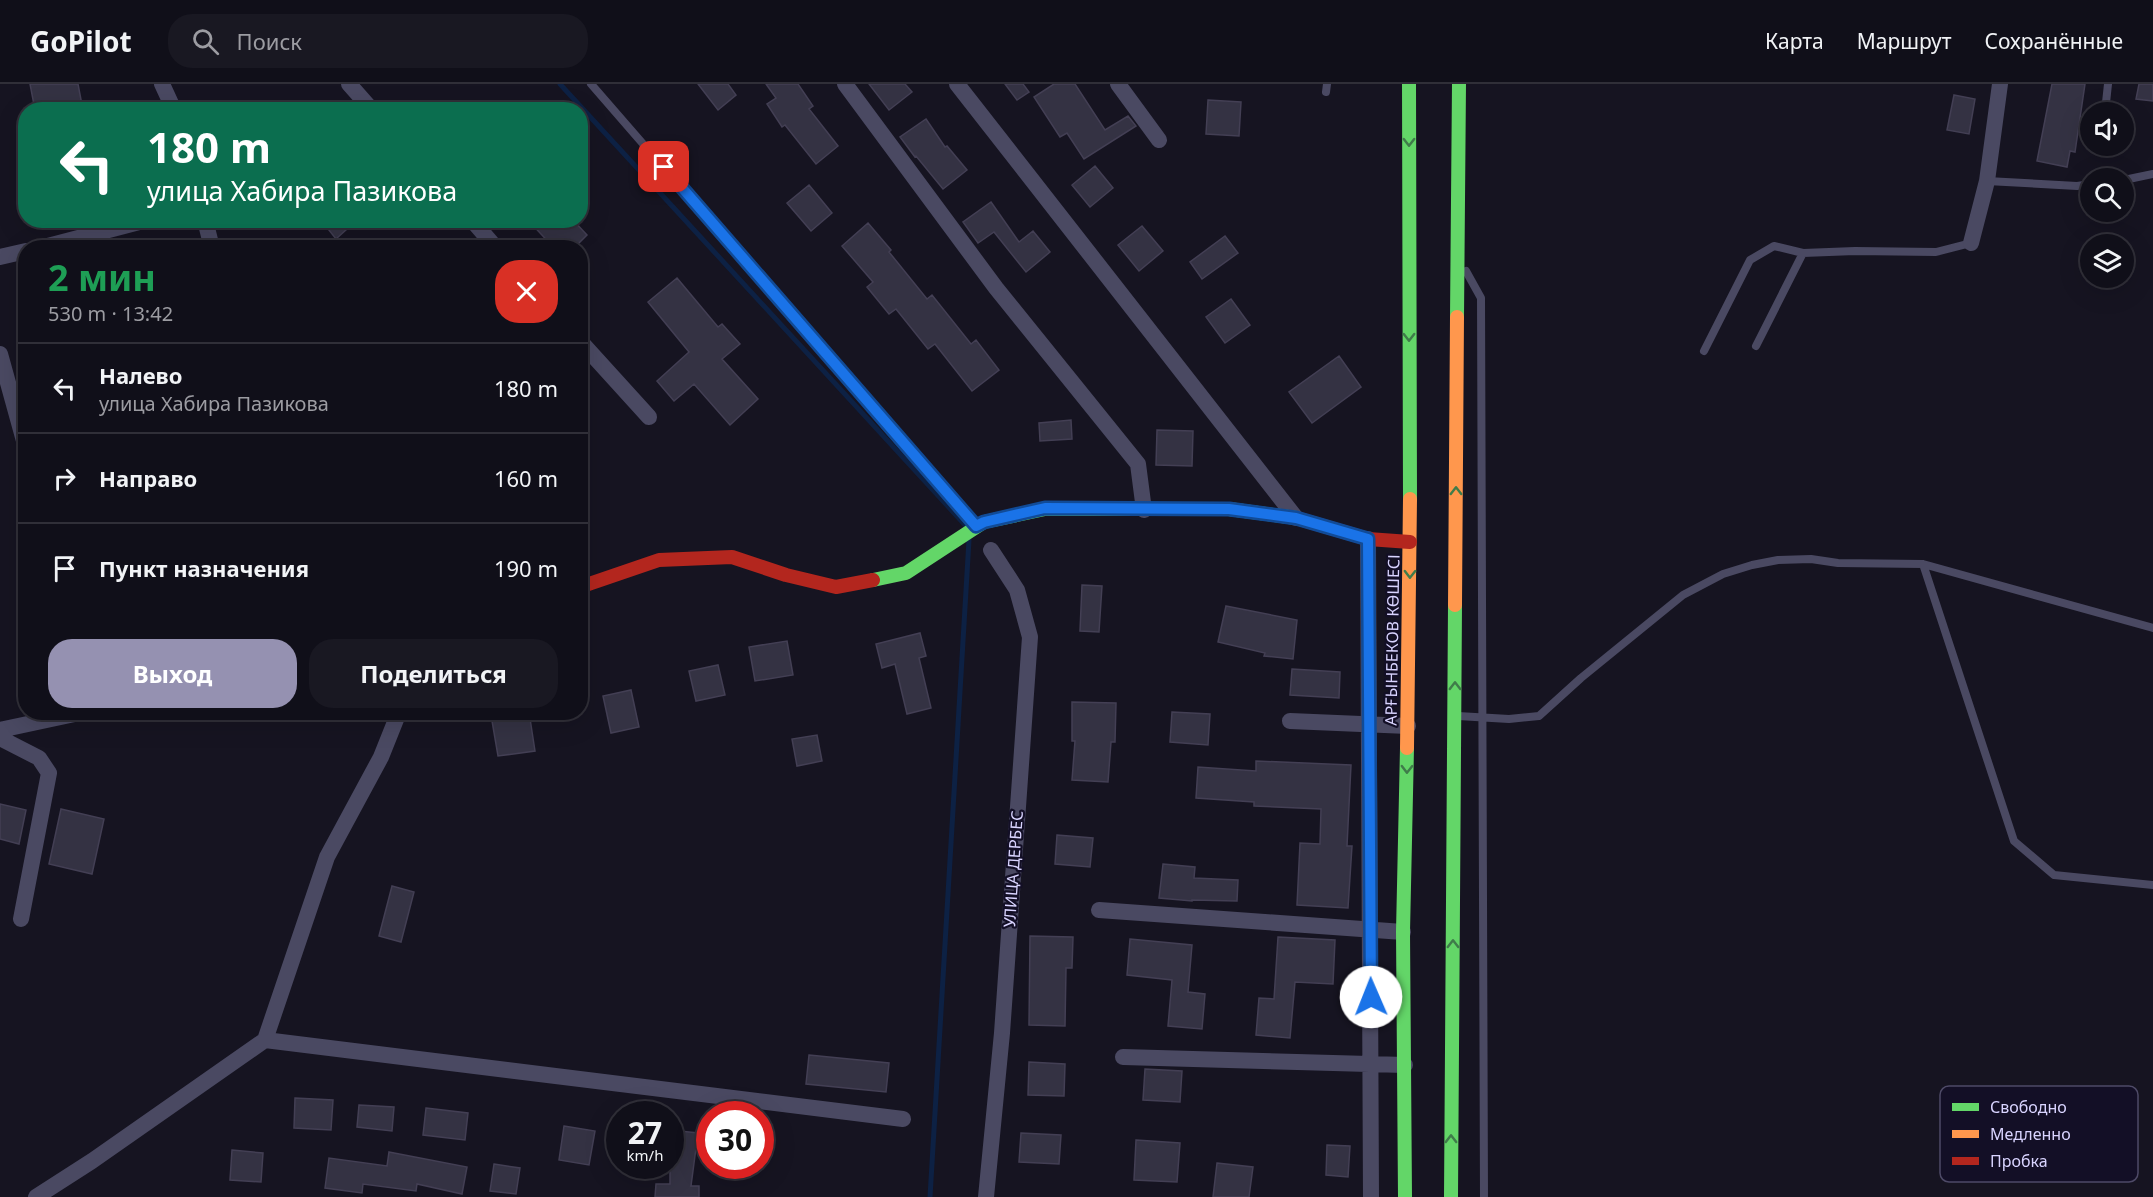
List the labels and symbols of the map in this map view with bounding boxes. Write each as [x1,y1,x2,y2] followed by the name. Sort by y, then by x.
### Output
[1403,138,1415,147] one-way arrow
[638,141,689,192] pin
[1403,333,1415,342] one-way arrow
[1450,486,1462,495] one-way arrow
[1380,554,1404,726] street label: АРҒЫНБЕКОВ КӨШЕСІ
[1404,570,1416,579] one-way arrow
[1449,681,1461,690] one-way arrow
[1401,765,1413,774] one-way arrow
[998,810,1028,928] street label: УЛИЦА ДЕРБЕС
[1447,939,1459,948] one-way arrow
[1339,965,1403,1029] position arrow
[1940,1086,2138,1182] legend
[1990,1096,2067,1118] text: Свободно
[696,1101,774,1179] speed limit sign: 30
[1990,1123,2071,1145] text: Медленно
[1445,1134,1457,1143] one-way arrow
[1990,1150,2048,1172] text: Пробка

